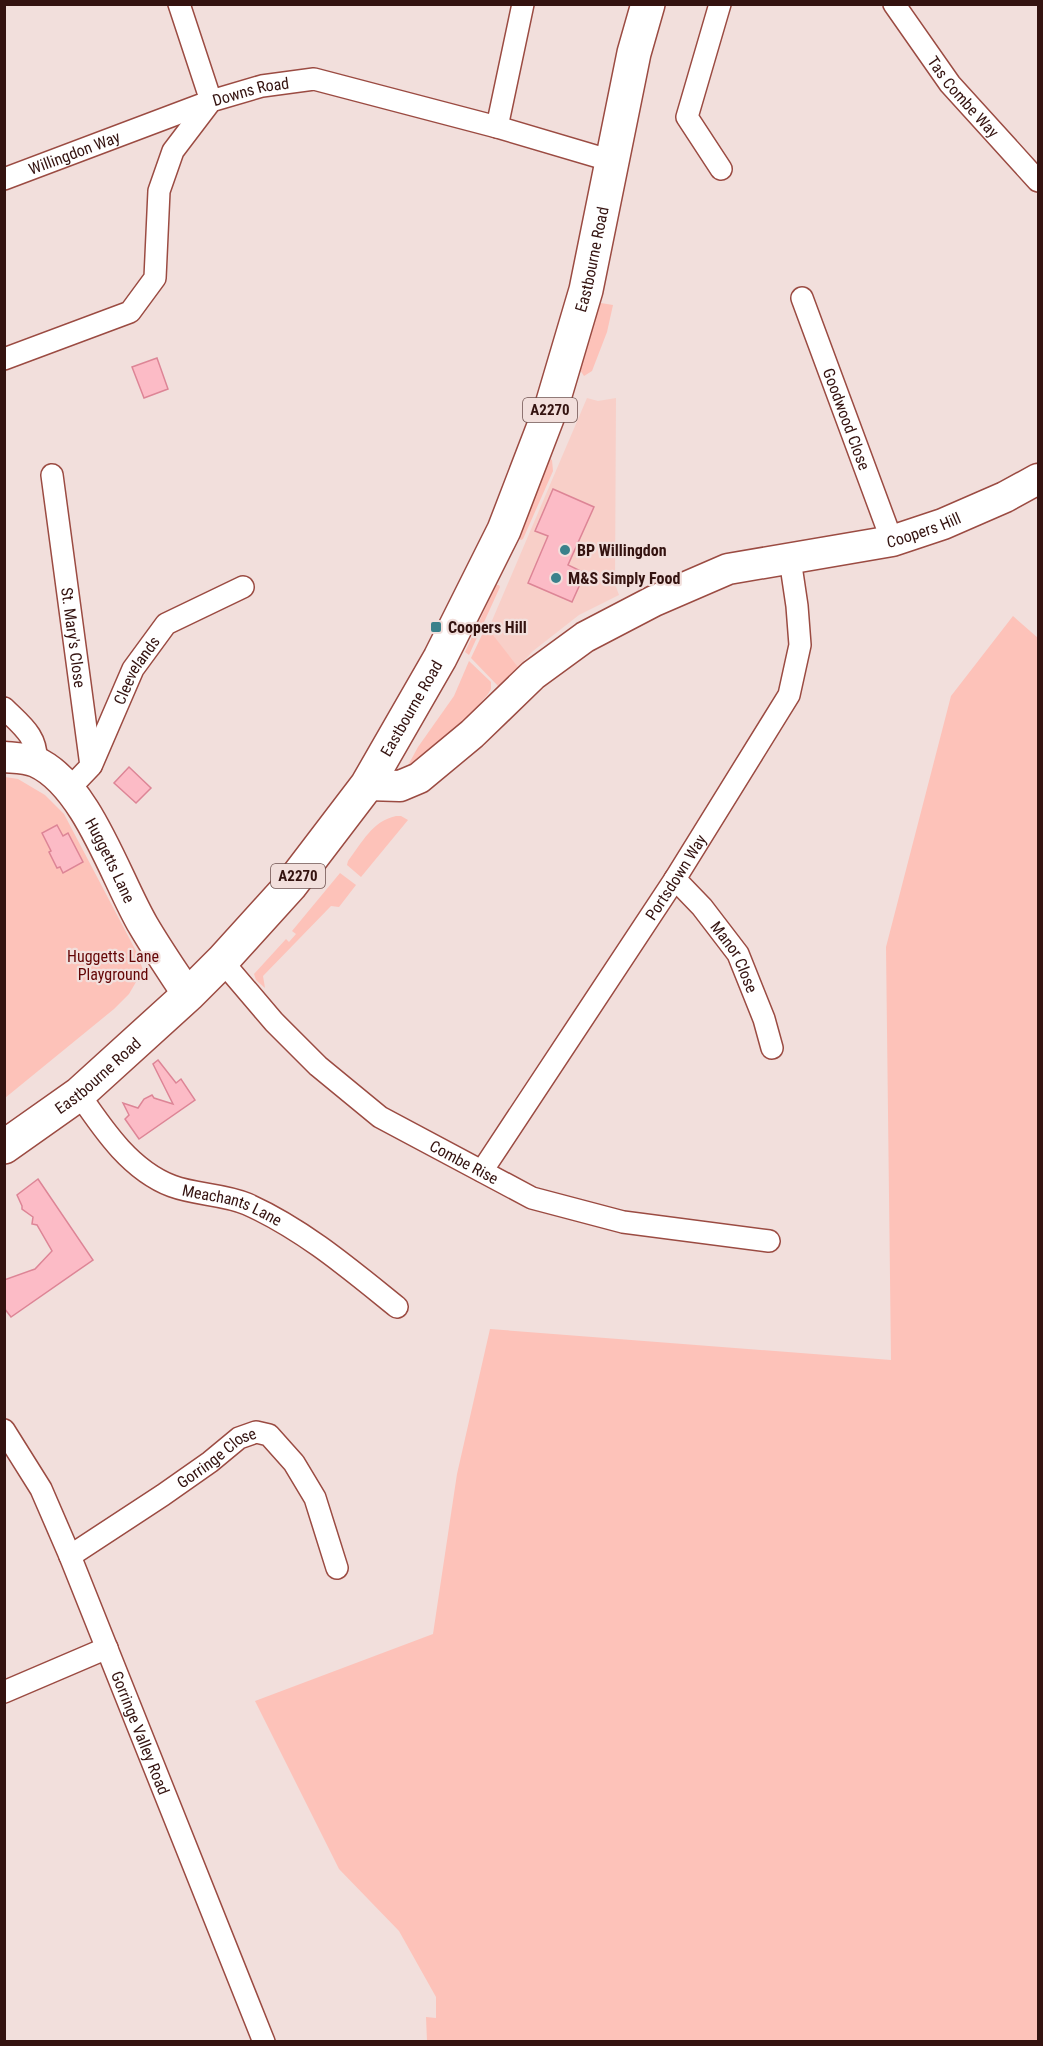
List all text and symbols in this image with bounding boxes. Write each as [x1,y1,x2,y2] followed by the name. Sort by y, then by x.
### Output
[924,53,1003,142] street label: Tas Combe Way
[210,73,290,110] street label: Downs Road
[26,127,123,179] street label: Willingdon Way
[571,205,613,314] street label: Eastbourne Road
[819,366,874,473] street label: Goodwood Close
[523,398,577,422] road number: A2270
[885,508,964,552] street label: Coopers Hill
[577,541,667,560] place label: BP Willingdon
[558,543,572,557] marker: BP Willingdon
[568,569,680,588] place label: M&S Simply Food
[549,571,563,585] marker: M&S Simply Food
[57,586,89,689] street label: St. Mary's Close
[448,618,527,637] place label: Coopers Hill
[429,620,443,634] marker: Coopers Hill
[110,633,164,707] street label: Cleevelands
[377,657,447,760] street label: Eastbourne Road
[81,814,139,906] street label: Huggetts Lane
[642,831,711,924] street label: Portsdown Way
[271,864,325,888] road number: A2270
[706,918,761,996] street label: Manor Close
[67,947,159,984] park label: Huggetts Lane Playground
[51,1034,145,1118] street label: Eastbourne Road
[426,1136,502,1188] street label: Combe Rise
[180,1181,285,1230] street label: Meachants Lane
[173,1424,259,1492] street label: Gorringe Close
[107,1669,173,1797] street label: Gorringe Valley Road

